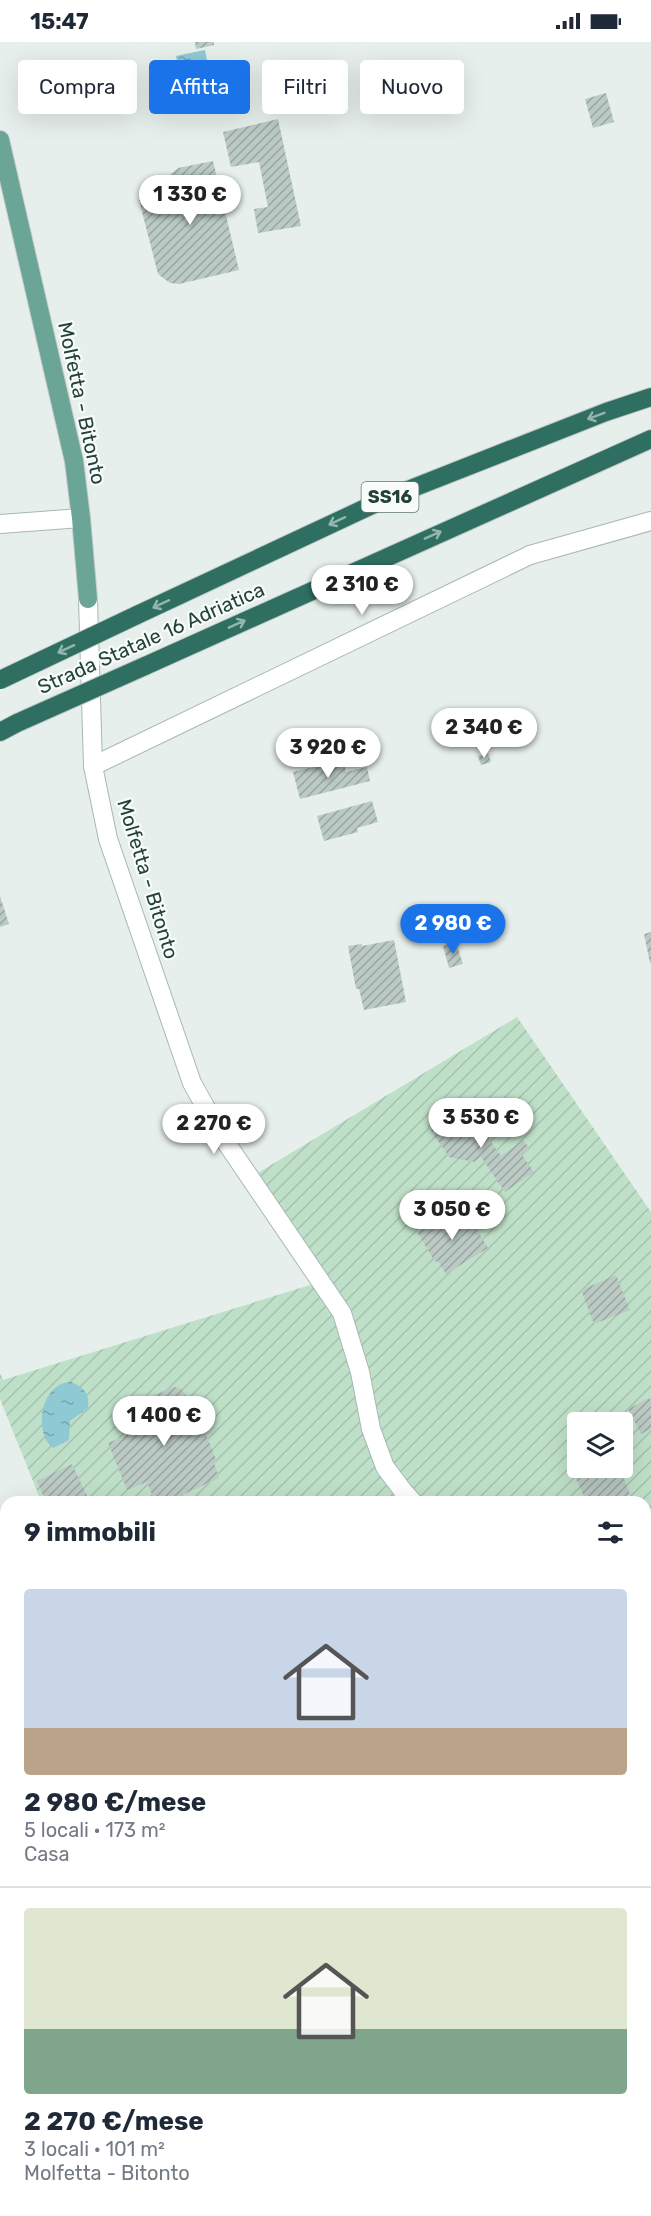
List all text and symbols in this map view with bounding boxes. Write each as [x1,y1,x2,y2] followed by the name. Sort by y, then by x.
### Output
[30,8,89,35] text: 15:47
[18,60,137,114] chip: Compra
[149,60,250,114] chip: Affitta
[262,60,348,114] chip: Filtri
[360,60,464,114] chip: Nuovo
[135,175,245,226] pin: 1 330 €
[153,182,227,206] text: 1 330 €
[53,319,111,487] street label: Molfetta - Bitonto
[587,412,606,423] one-way arrow
[362,482,418,512] road number: SS16
[329,516,347,528] one-way arrow
[424,529,442,540] one-way arrow
[307,565,417,616] pin: 2 310 €
[325,572,399,596] text: 2 310 €
[34,577,268,699] street label: Strada Statale 16 Adriatica
[152,599,170,611] one-way arrow
[227,618,245,630] one-way arrow
[57,644,75,656] one-way arrow
[429,708,539,759] pin: 2 340 €
[445,715,523,739] text: 2 340 €
[273,728,383,779] pin: 3 920 €
[290,735,366,759] text: 3 920 €
[112,796,184,962] street label: Molfetta - Bitonto
[398,904,508,955] pin: 2 980 €
[414,911,492,935] text: 2 980 €
[426,1098,536,1149] pin: 3 530 €
[159,1104,269,1155] pin: 2 270 €
[442,1105,520,1129] text: 3 530 €
[176,1111,252,1135] text: 2 270 €
[397,1190,507,1241] pin: 3 050 €
[413,1197,491,1221] text: 3 050 €
[109,1396,219,1447] pin: 1 400 €
[126,1403,202,1427] text: 1 400 €
[567,1412,633,1478] map controls
[567,1412,633,1478] button: layers
[594,1516,627,1549] icon: filters
[24,1517,156,1548] text: 9 immobili
[272,1628,380,1736] icon: home
[24,1787,206,1818] text: 2 980 €/mese
[24,1818,166,1842] text: 5 locali · 173 m²
[24,1842,70,1866] text: Casa
[272,1947,380,2055] icon: home
[24,2106,204,2137] text: 2 270 €/mese
[24,2137,165,2161] text: 3 locali · 101 m²
[24,2161,190,2185] text: Molfetta - Bitonto

